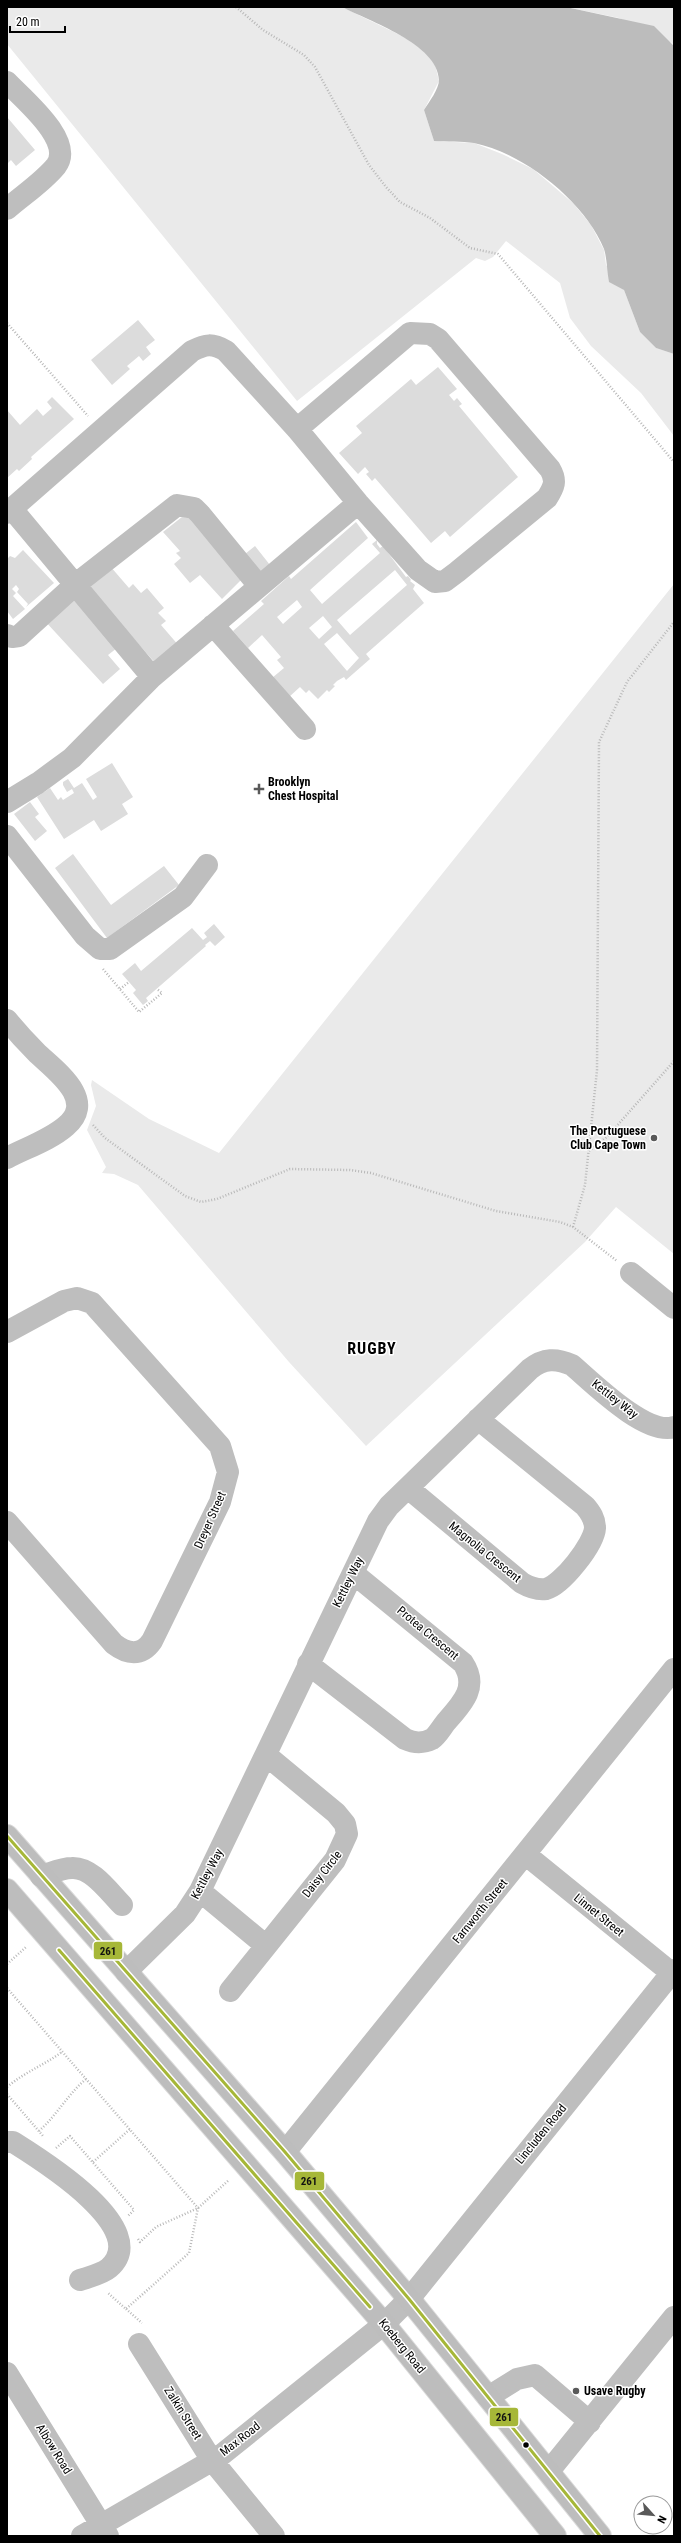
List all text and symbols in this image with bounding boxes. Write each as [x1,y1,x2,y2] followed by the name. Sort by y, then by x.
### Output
[10,8,65,34] scale bar
[16,15,40,29] text: 20 m
[268,775,339,803] place label: Brooklyn Chest Hospital
[253,783,265,795] marker: Brooklyn Chest Hospital
[570,1124,646,1152] place label: The Portuguese Club Cape Town
[649,1133,659,1143] marker: The Portuguese Club Cape Town
[347,1339,397,1358] district label: RUGBY
[589,1377,641,1421] street label: Kettley Way
[191,1489,229,1551] street label: Dreyer Street
[446,1519,524,1586] street label: Magnolia Crescent
[330,1554,366,1610] street label: Kettley Way
[394,1603,462,1663] street label: Protea Crescent
[188,1847,226,1901] street label: Kettley Way
[299,1847,345,1900] street label: Daisy Circle
[450,1876,511,1946] street label: Farnworth Street
[571,1891,627,1940] street label: Linnet Street
[93,1941,123,1960] line badge: 261
[100,1945,116,1958] text: 261
[513,2101,569,2167] street label: Lincluden Road
[294,2171,325,2191] line badge: 261
[301,2175,317,2188] text: 261
[376,2316,428,2376] street label: Koeberg Road
[161,2384,205,2442] street label: Zalkin Street
[584,2384,646,2398] place label: Usave Rugby
[571,2386,581,2396] marker: Usave Rugby
[489,2407,519,2427] line badge: 261
[496,2411,512,2424] text: 261
[217,2419,263,2459] street label: Max Road
[33,2421,75,2477] street label: Albow Road
[521,2440,531,2450] unlabelled marker
[633,2495,673,2535] north arrow
[654,2513,669,2525] text: N

